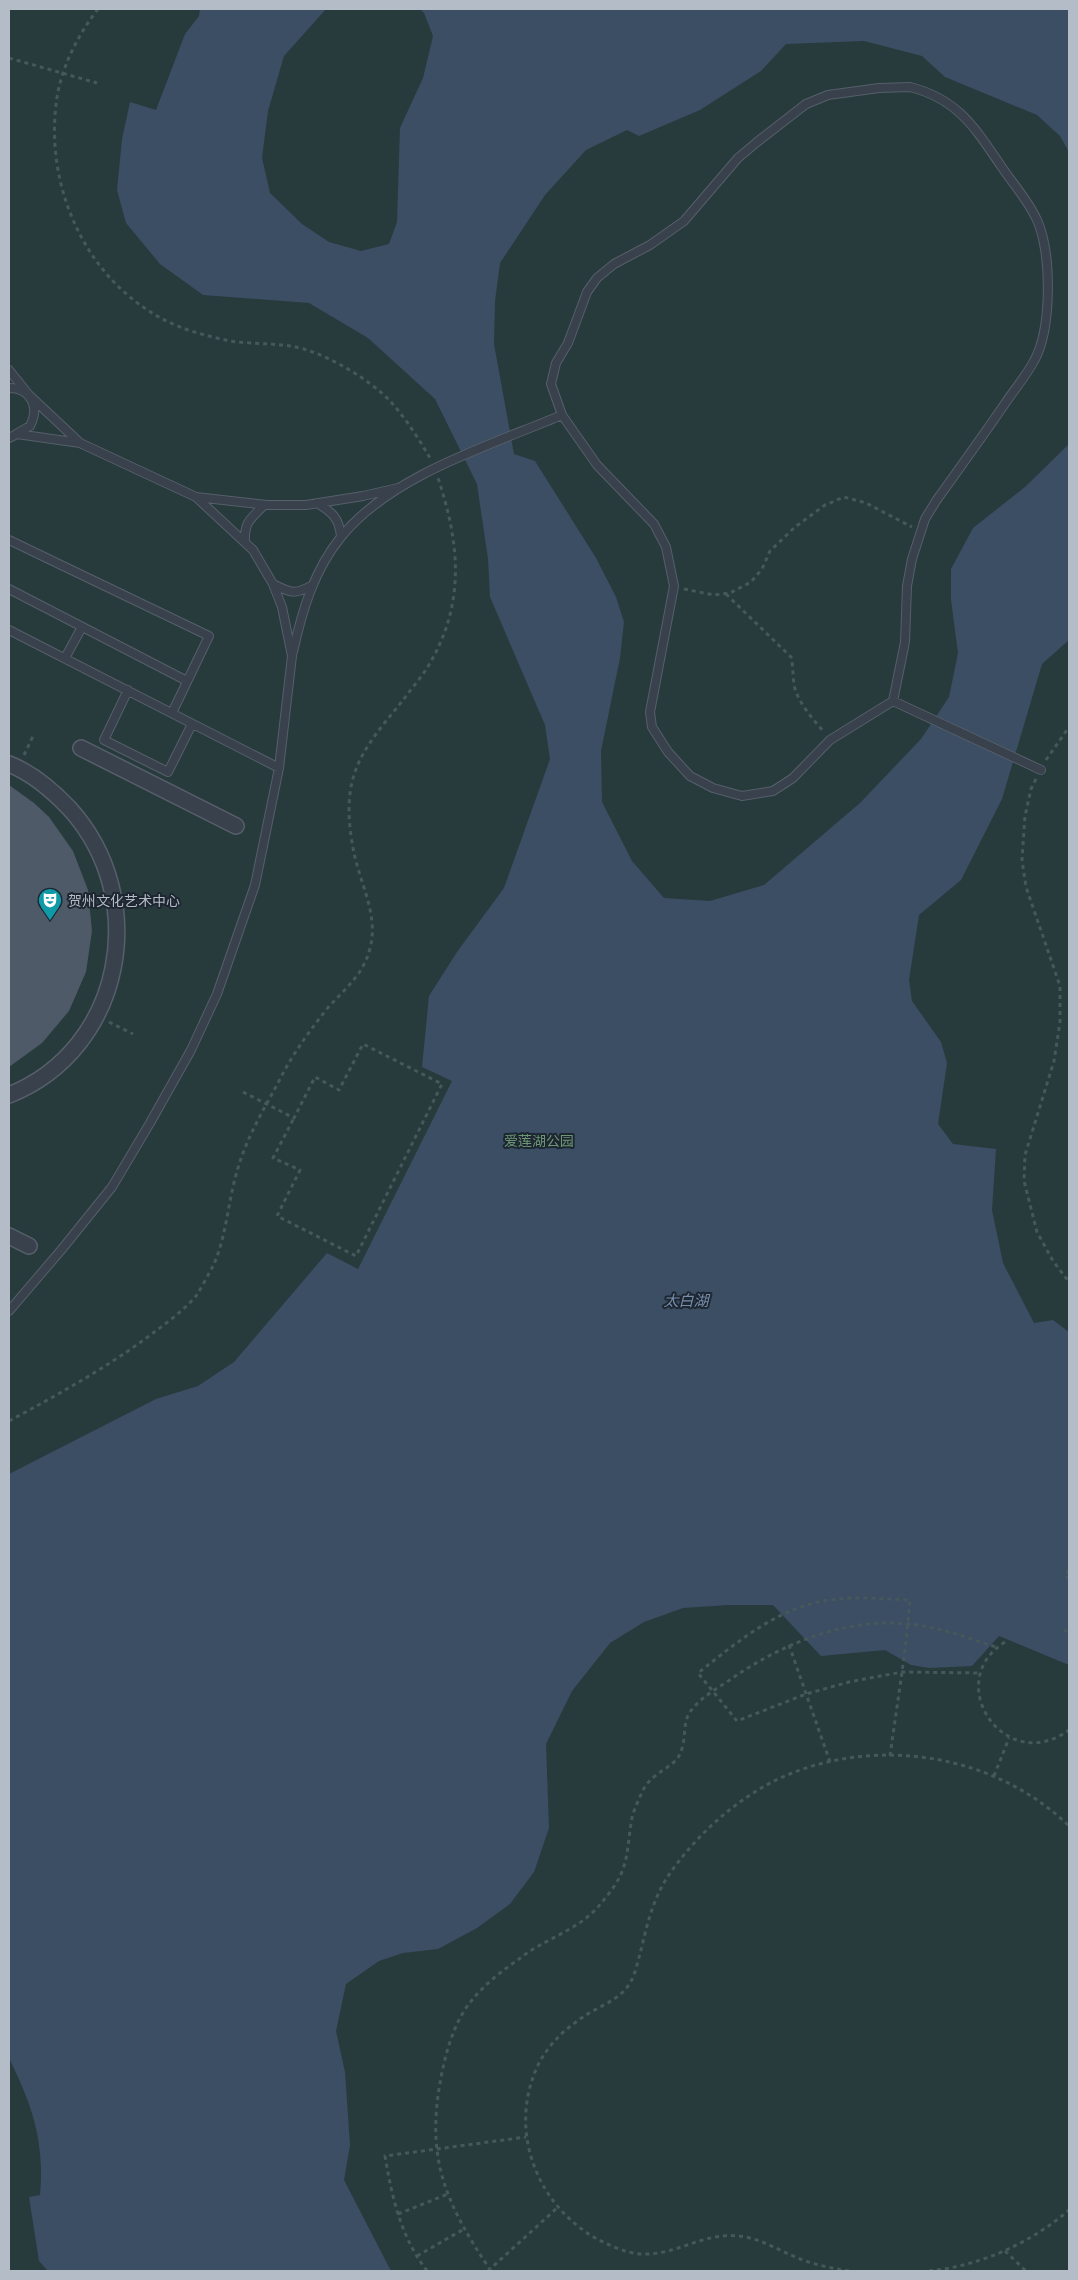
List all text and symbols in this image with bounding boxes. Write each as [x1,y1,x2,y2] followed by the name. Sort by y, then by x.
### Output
[37,887,63,921] theatre icon: 贺州文化艺术中心
[68,892,180,909] place label: 贺州文化艺术中心
[504,1132,574,1149] park label: 爱莲湖公园
[663,1291,710,1309] water label: 太白湖

